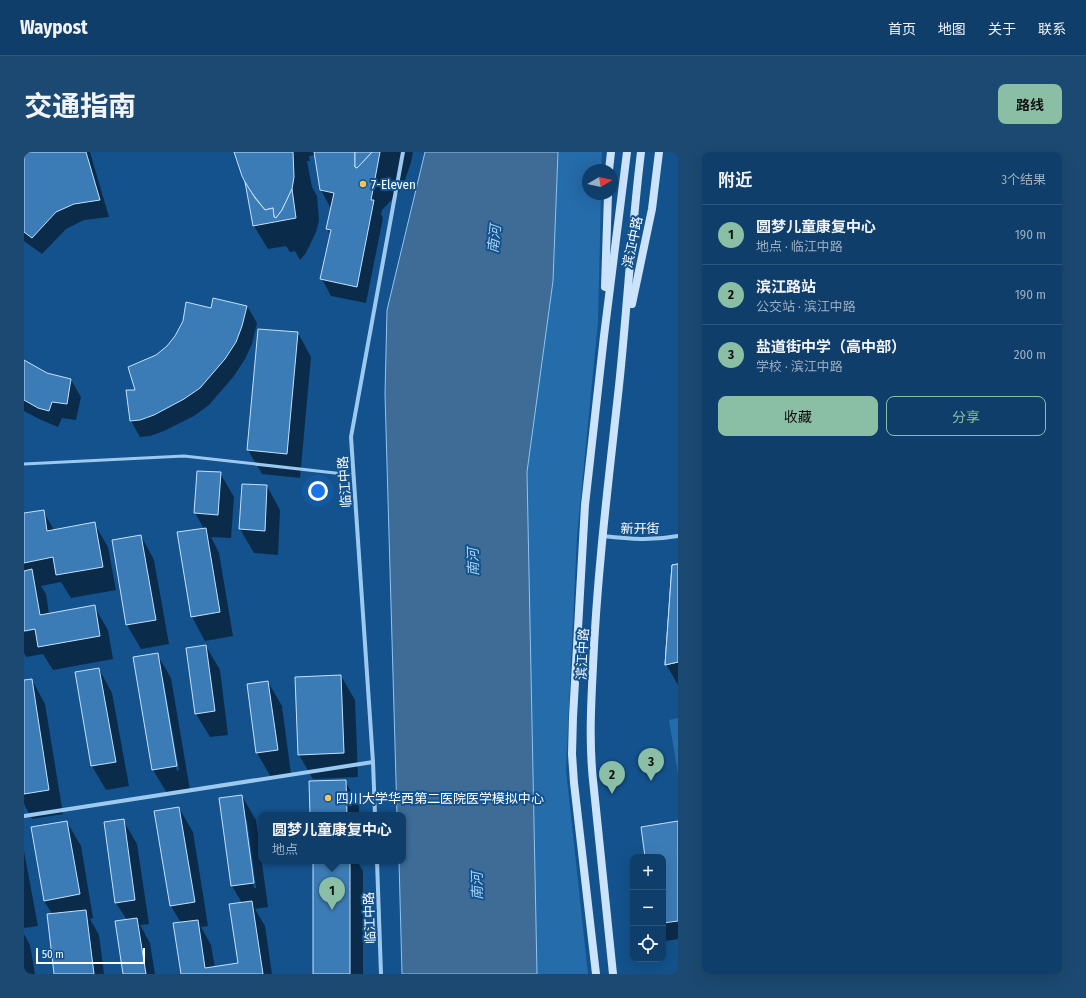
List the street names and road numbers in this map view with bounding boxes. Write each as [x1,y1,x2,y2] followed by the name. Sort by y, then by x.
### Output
[620,215,645,269] street label: 滨江中路
[335,455,354,508] street label: 临江中路
[620,521,660,536] street label: 新开街
[574,628,591,680] street label: 滨江中路
[361,892,378,944] street label: 临江中路

